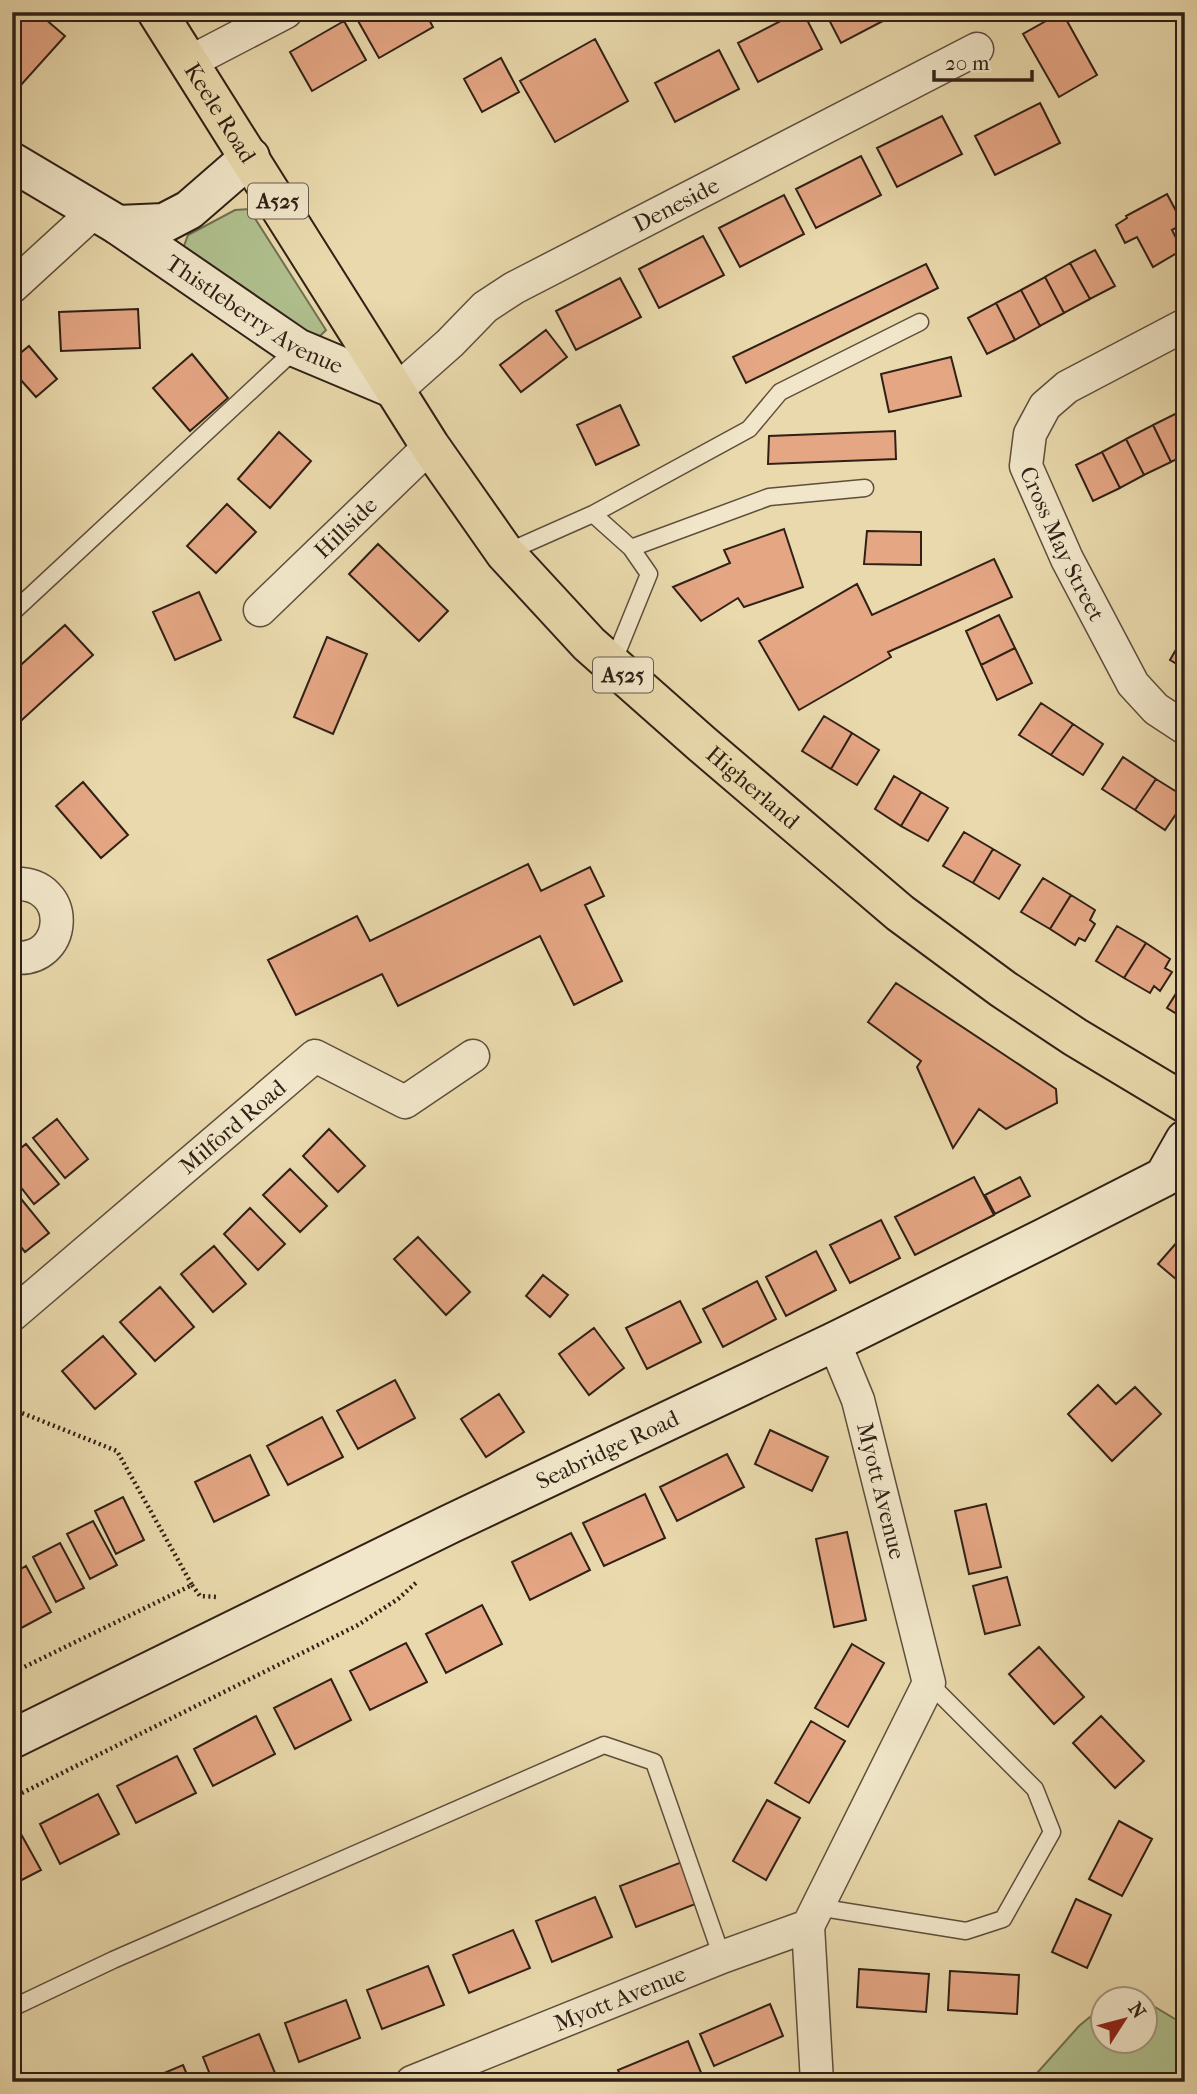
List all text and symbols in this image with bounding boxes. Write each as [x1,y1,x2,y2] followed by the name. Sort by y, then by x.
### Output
[934,38,1032,82] scale bar
[945,51,990,75] text: 20 m
[179,58,262,168] street label: Keele Road
[629,171,723,238] street label: Deneside
[248,184,308,218] road number: A525
[161,249,347,379] street label: Thistleberry Avenue
[1014,462,1111,625] street label: Cross May Street
[309,491,383,564] street label: Hillside
[593,658,653,692] road number: A525
[701,740,805,835] street label: Higherland
[174,1073,291,1179] street label: Milford Road
[532,1404,683,1495] street label: Seabridge Road
[851,1420,911,1562] street label: Myott Avenue
[550,1960,690,2037] street label: Myott Avenue
[1088,1986,1158,2056] north arrow
[1124,1998,1150,2023] text: N

